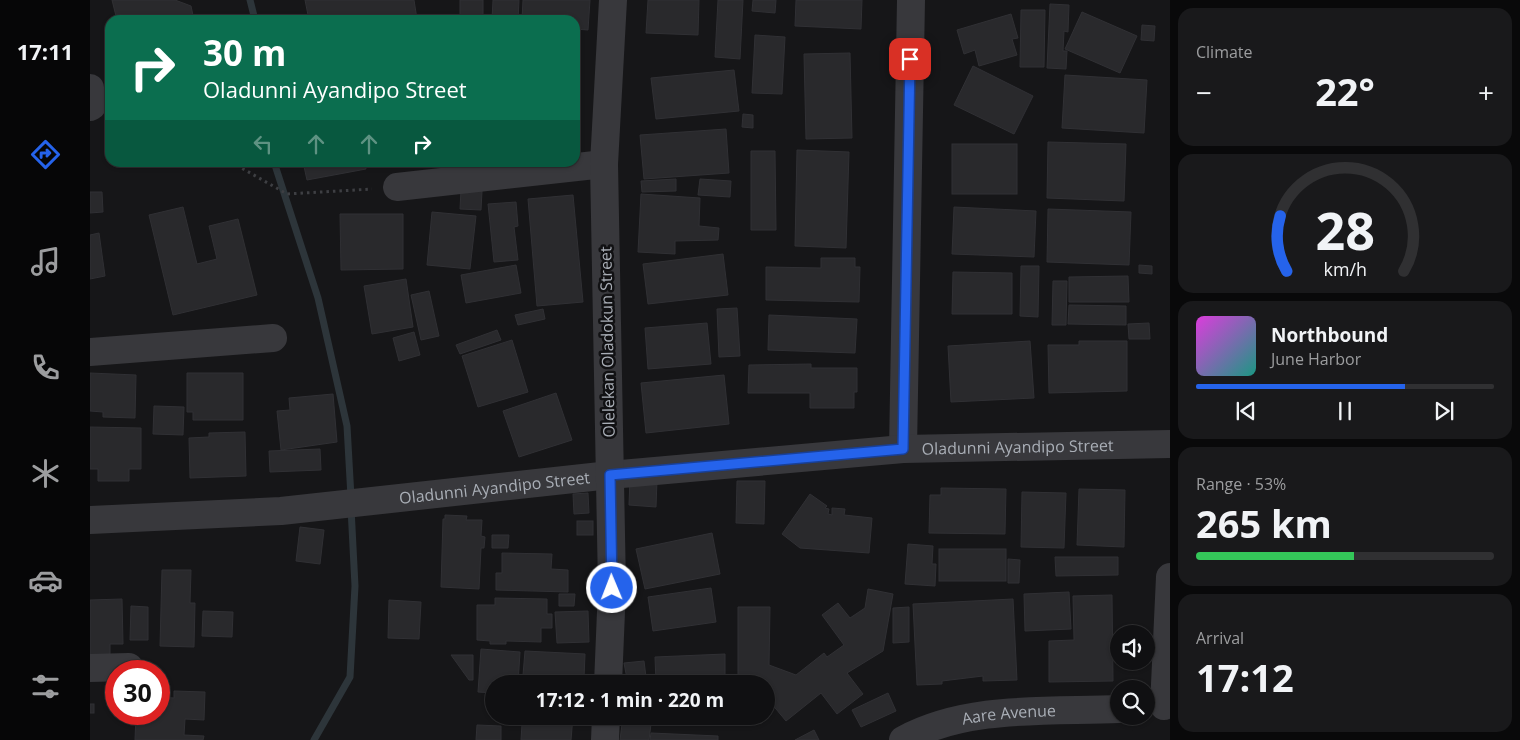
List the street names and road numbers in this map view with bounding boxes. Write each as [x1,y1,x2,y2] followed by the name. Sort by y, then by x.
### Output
[594,246,620,438] street label: Olelekan Oladokun Street
[922,434,1114,460] street label: Oladunni Ayandipo Street
[398,466,591,509] street label: Oladunni Ayandipo Street
[960,699,1056,730] street label: Aare Avenue

